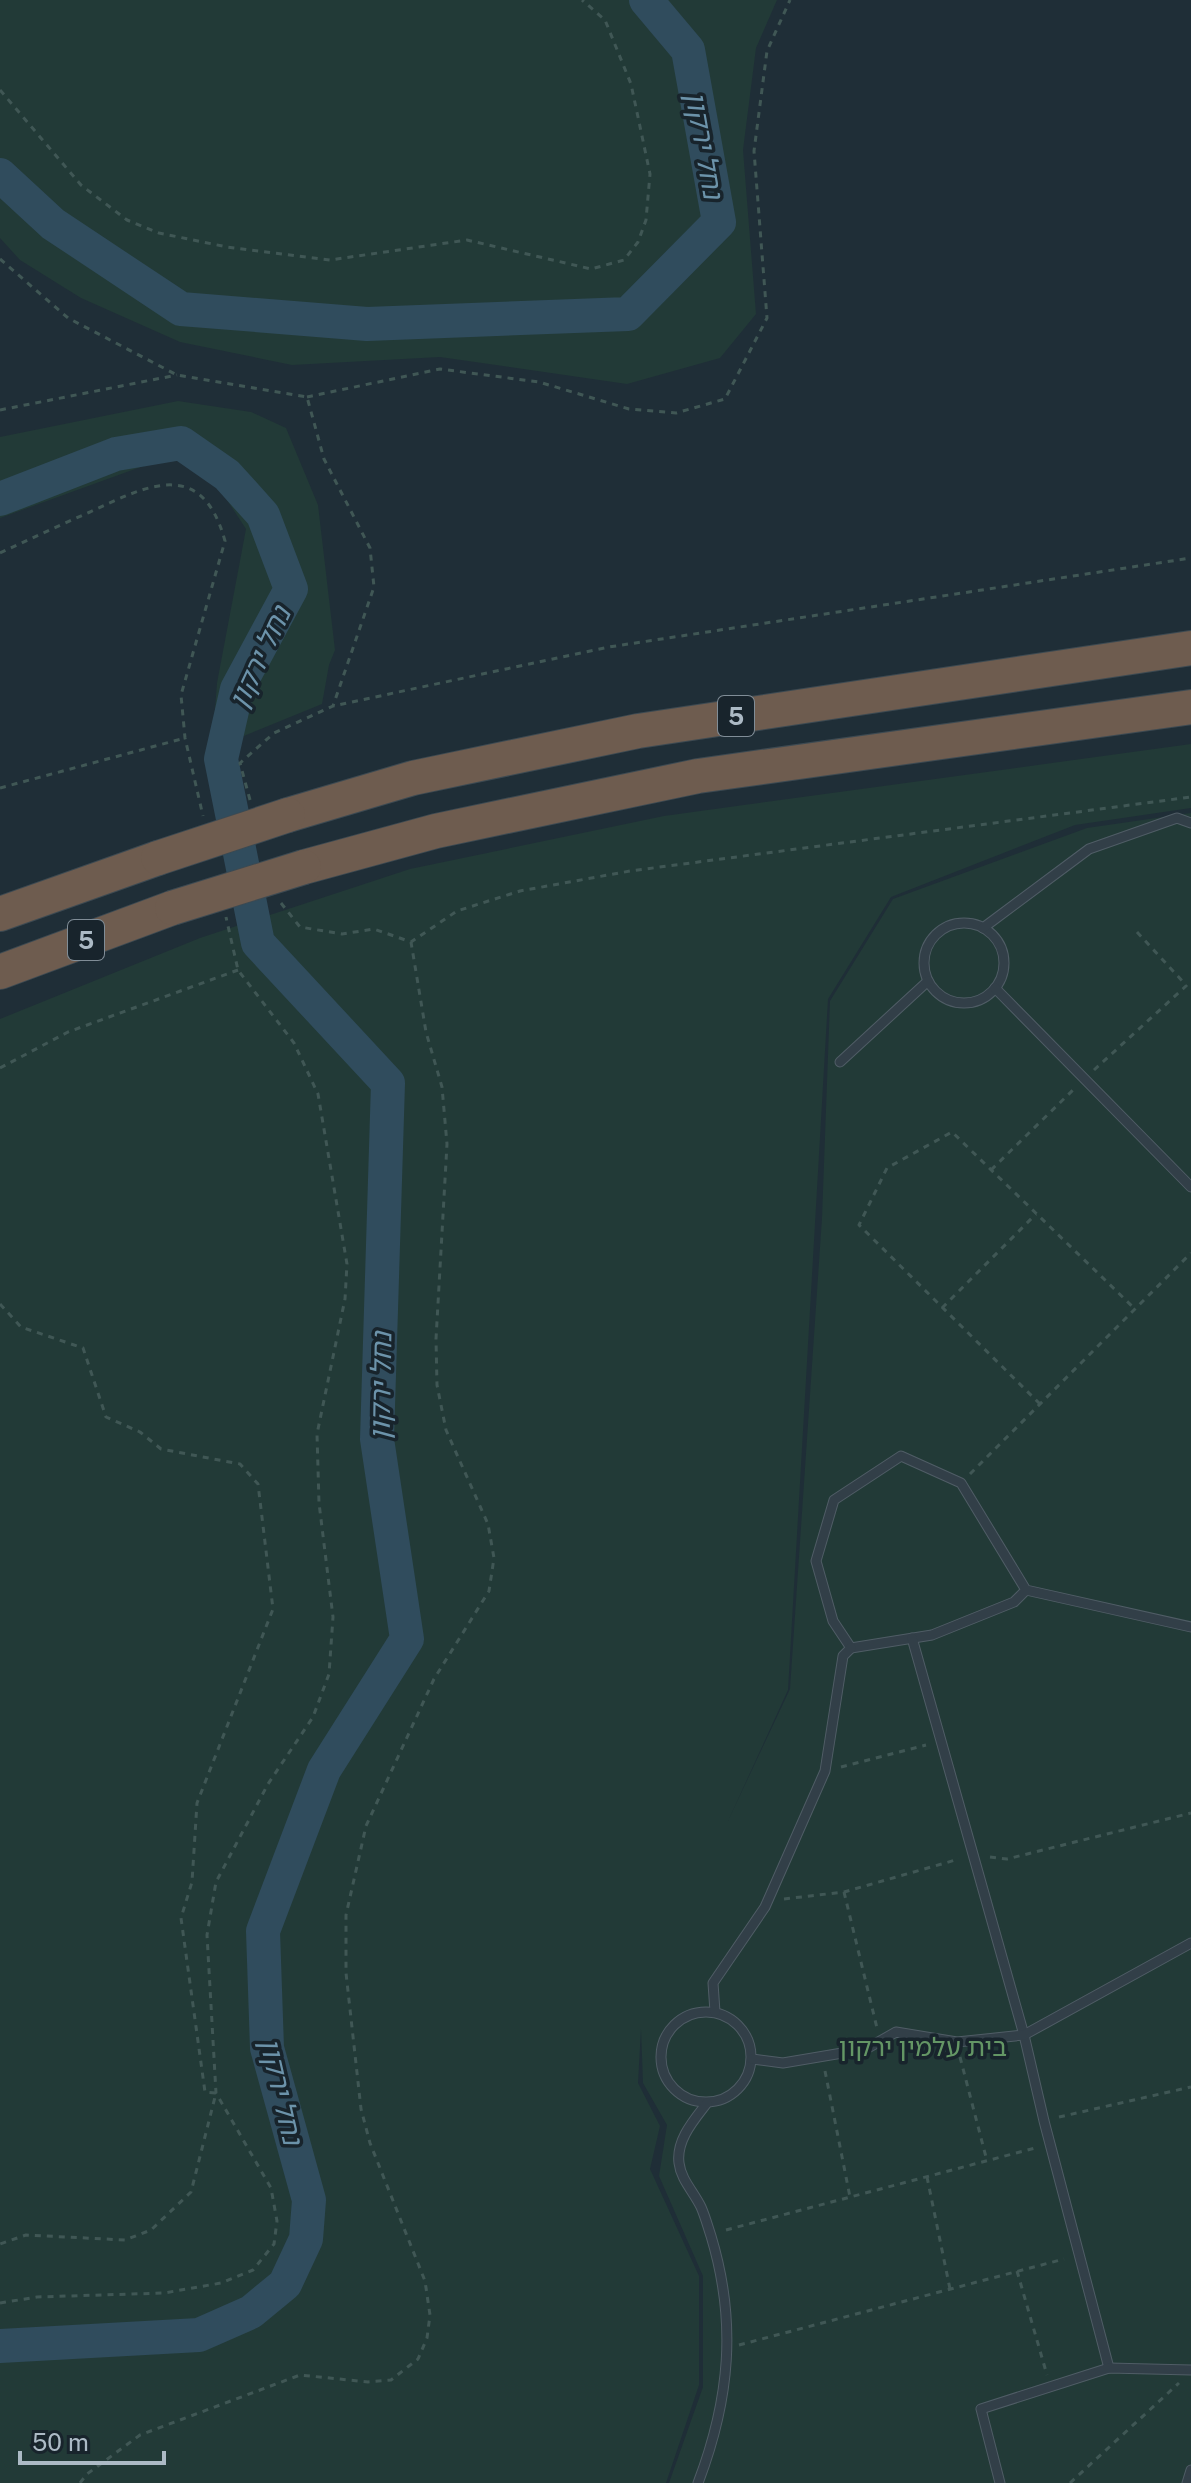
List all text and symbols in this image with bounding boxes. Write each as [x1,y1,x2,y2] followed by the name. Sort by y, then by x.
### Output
[679,89,731,203] water label: נחל ירקון
[221,599,298,713] water label: נחל ירקון
[718,696,754,736] road number: 5
[68,920,104,960] road number: 5
[363,1329,397,1440] water label: נחל ירקון
[839,2031,1007,2062] park label: בית עלמין ירקון
[254,2035,311,2150] water label: נחל ירקון
[20,2415,164,2465] scale bar
[32,2428,89,2456] text: 50 m

